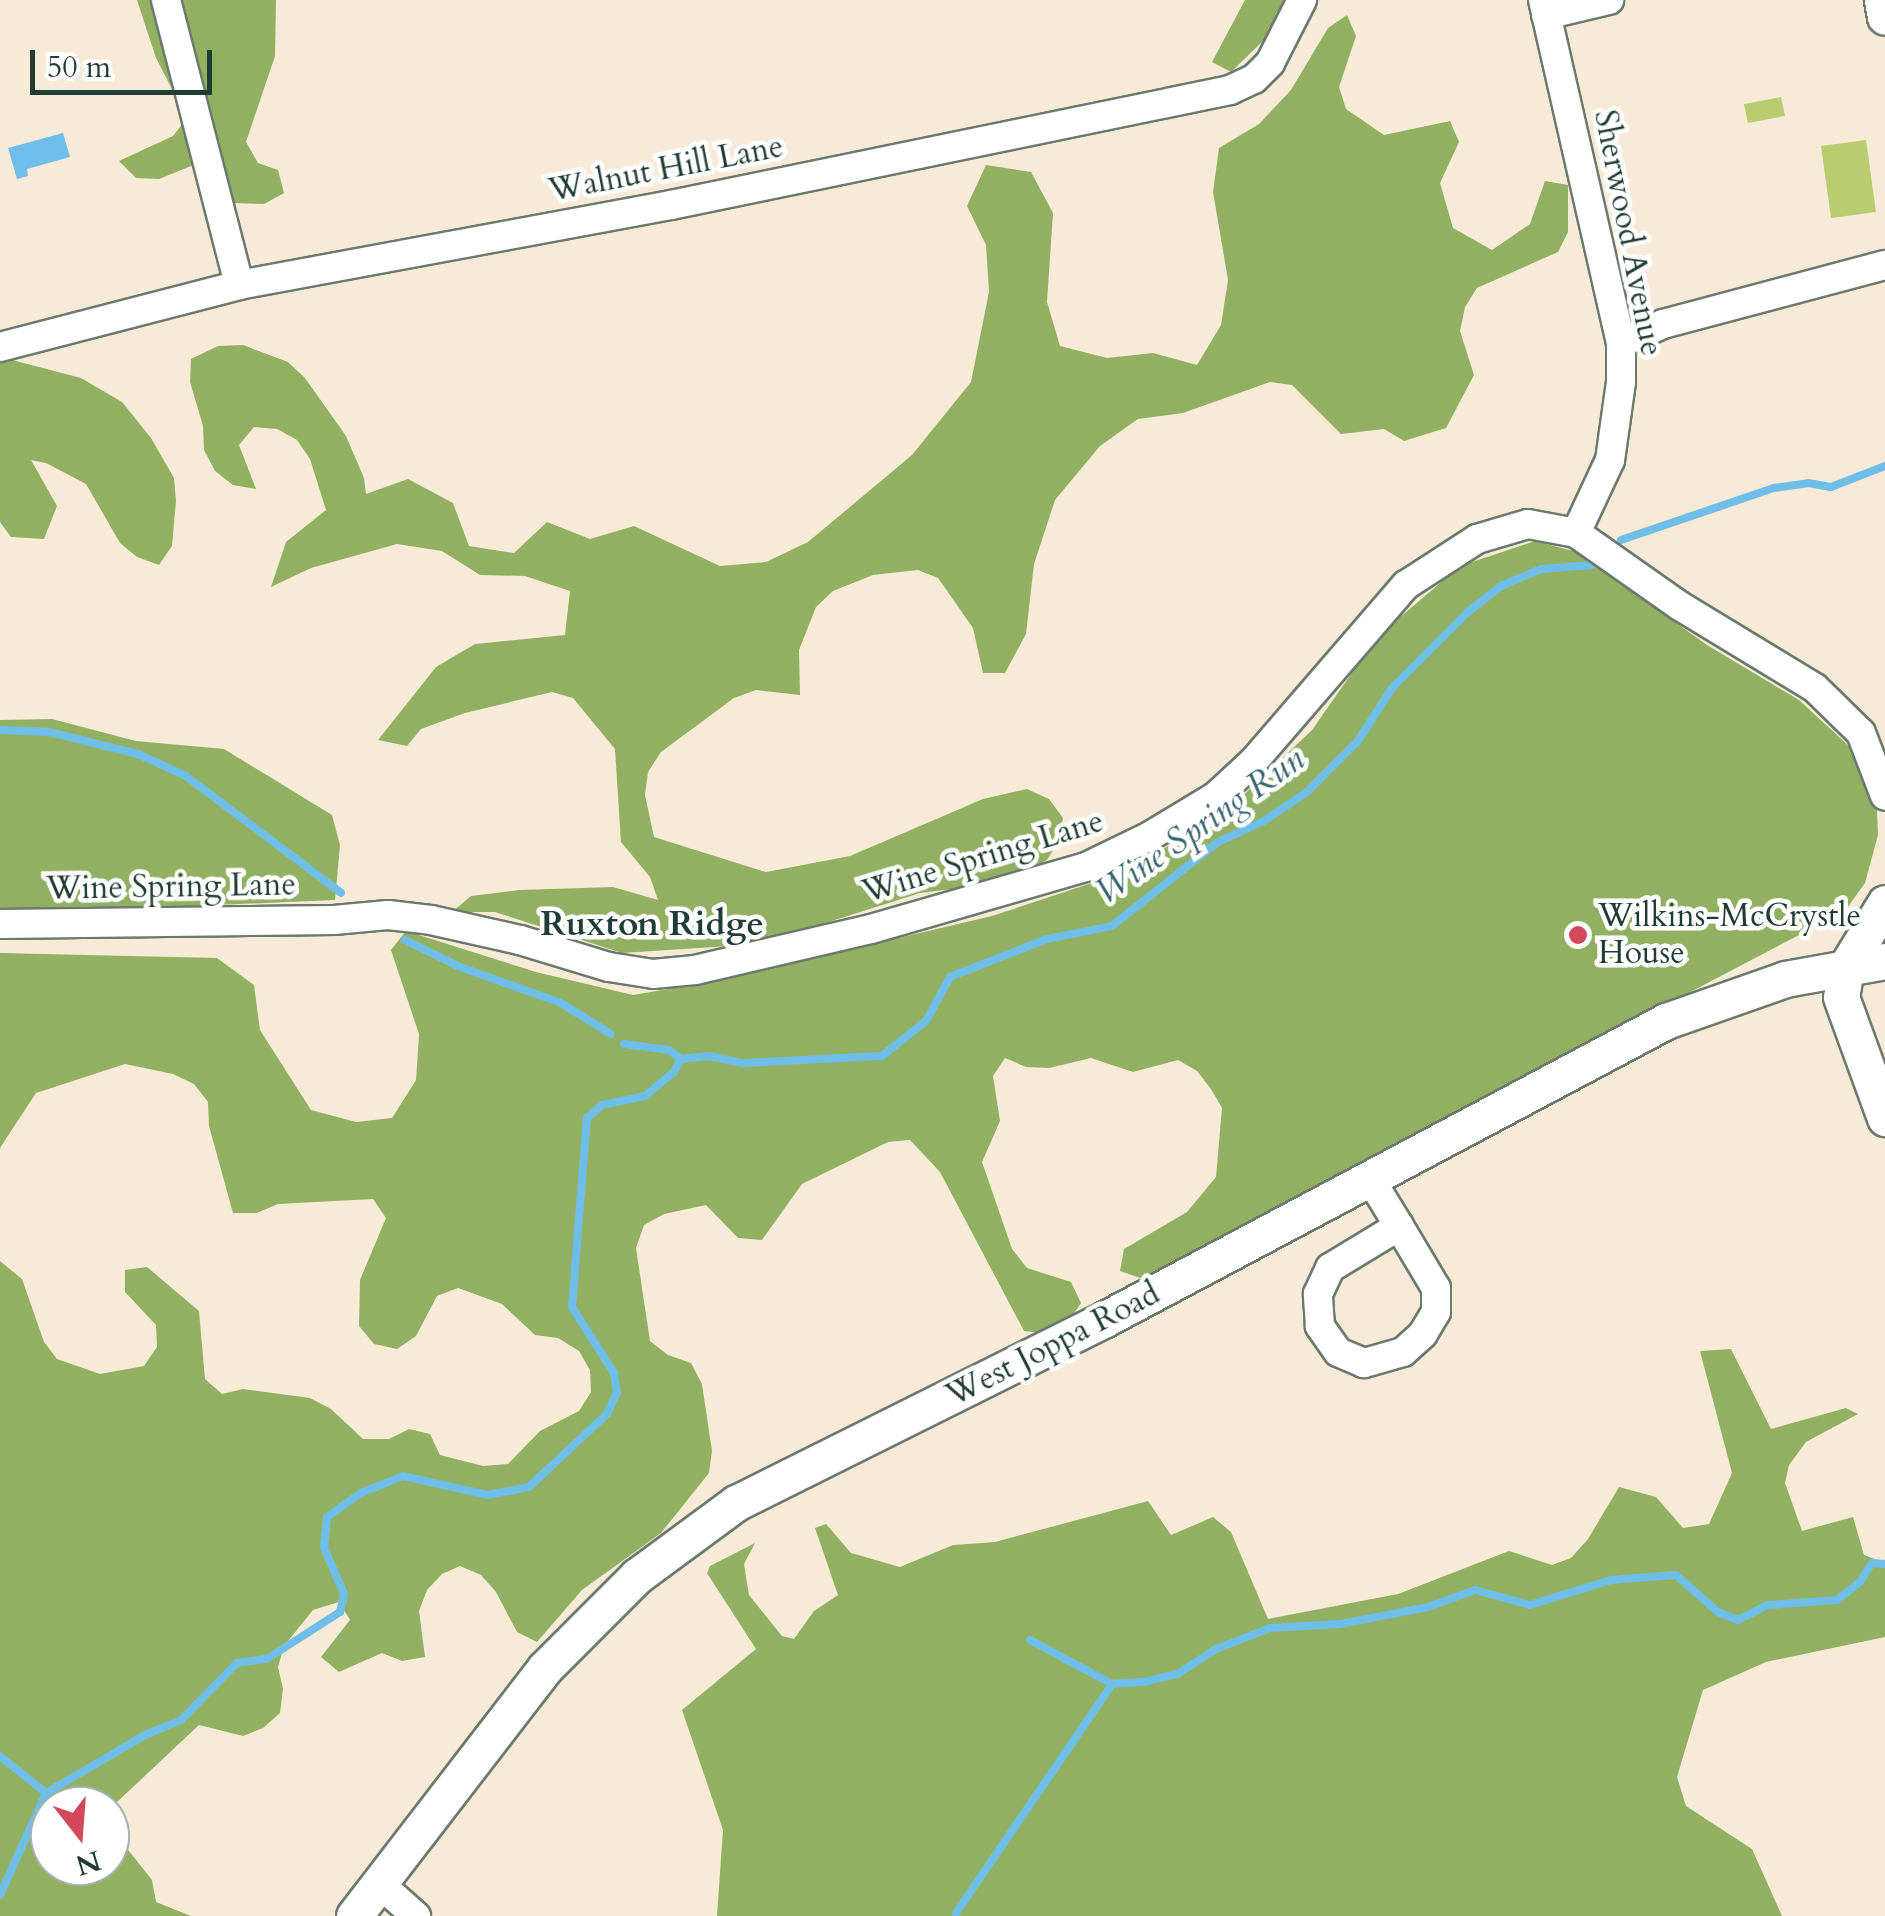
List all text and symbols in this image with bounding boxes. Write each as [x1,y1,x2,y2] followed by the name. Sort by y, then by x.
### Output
[35,30,218,92] scale bar
[47,47,111,88] text: 50 m
[1585,107,1671,359] street label: Sherwood Avenue
[545,127,787,211] street label: Walnut Hill Lane
[1088,739,1312,913] water label: Wine Spring Run
[858,802,1108,912] street label: Wine Spring Lane
[46,866,296,908] street label: Wine Spring Lane
[1598,898,1861,973] place label: Wilkins-McCrystle House
[540,903,764,945] district label: Ruxton Ridge
[1567,924,1589,946] marker: Wilkins-McCrystle House
[940,1275,1166,1415] street label: West Joppa Road
[30,1786,130,1886] north arrow
[71,1841,105,1884] text: N

